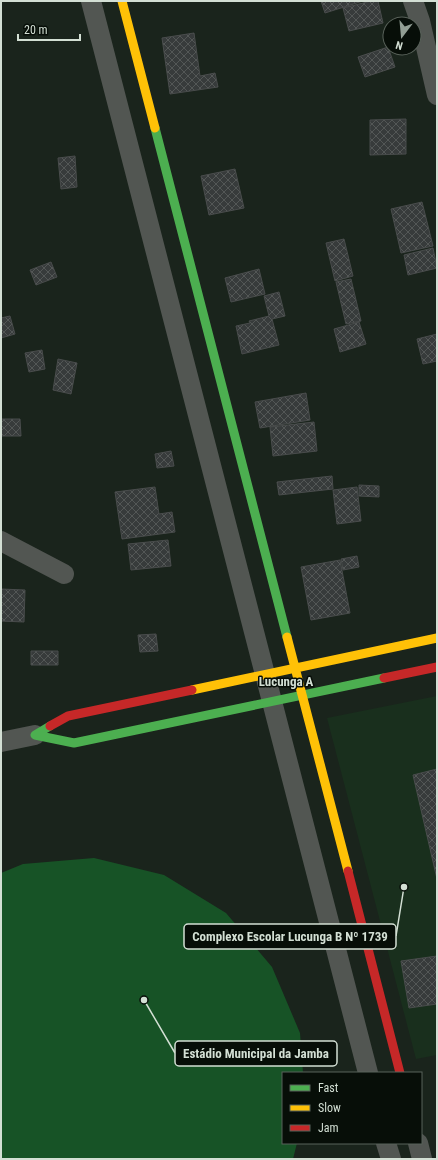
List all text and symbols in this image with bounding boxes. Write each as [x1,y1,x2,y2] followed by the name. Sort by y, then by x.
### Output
[18,16,80,42] scale bar
[382,16,422,56] north arrow
[24,23,48,37] text: 20 m
[394,38,404,52] text: N
[259,674,314,689] district label: Lucunga A
[184,924,396,949] callout: Complexo Escolar Lucunga B Nº 1739
[192,929,388,944] text: Complexo Escolar Lucunga B Nº 1739
[175,1041,337,1066] callout: Estádio Municipal da Jamba
[183,1046,329,1061] text: Estádio Municipal da Jamba
[282,1072,422,1144] legend
[318,1081,339,1095] text: Fast
[318,1101,341,1115] text: Slow
[318,1121,339,1135] text: Jam

